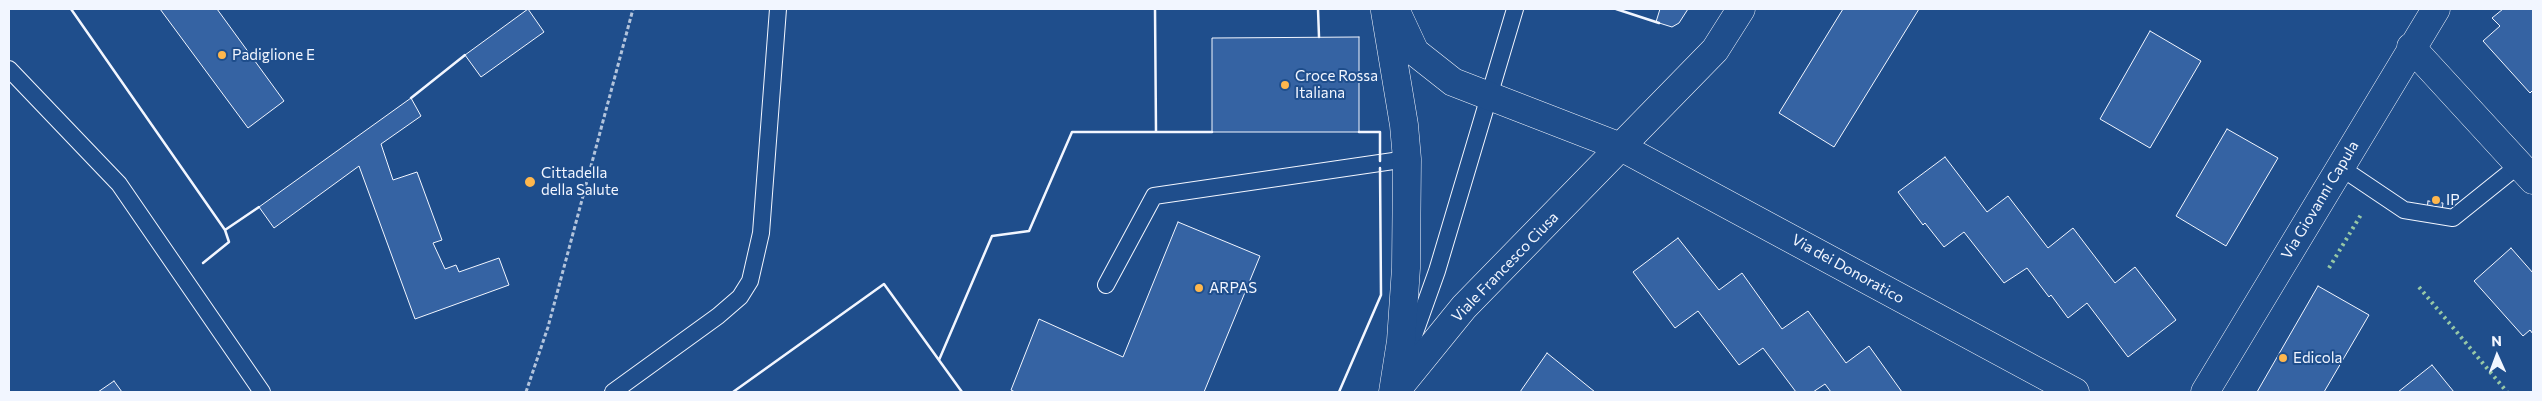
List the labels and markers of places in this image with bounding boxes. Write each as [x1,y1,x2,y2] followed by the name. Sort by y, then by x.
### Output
[232,46,315,64] place label: Padiglione E
[216,49,228,61] marker: Padiglione E
[1295,67,1378,102] place label: Croce Rossa Italiana
[1279,79,1291,91] marker: Croce Rossa Italiana
[541,164,619,199] place label: Cittadella della Salute
[523,175,537,189] marker: Cittadella della Salute
[2446,191,2460,209] place label: IP
[2430,194,2442,206] marker: IP
[1209,279,1257,297] place label: ARPAS
[1193,282,1205,294] marker: ARPAS
[2293,349,2342,367] place label: Edicola
[2277,352,2289,364] marker: Edicola

